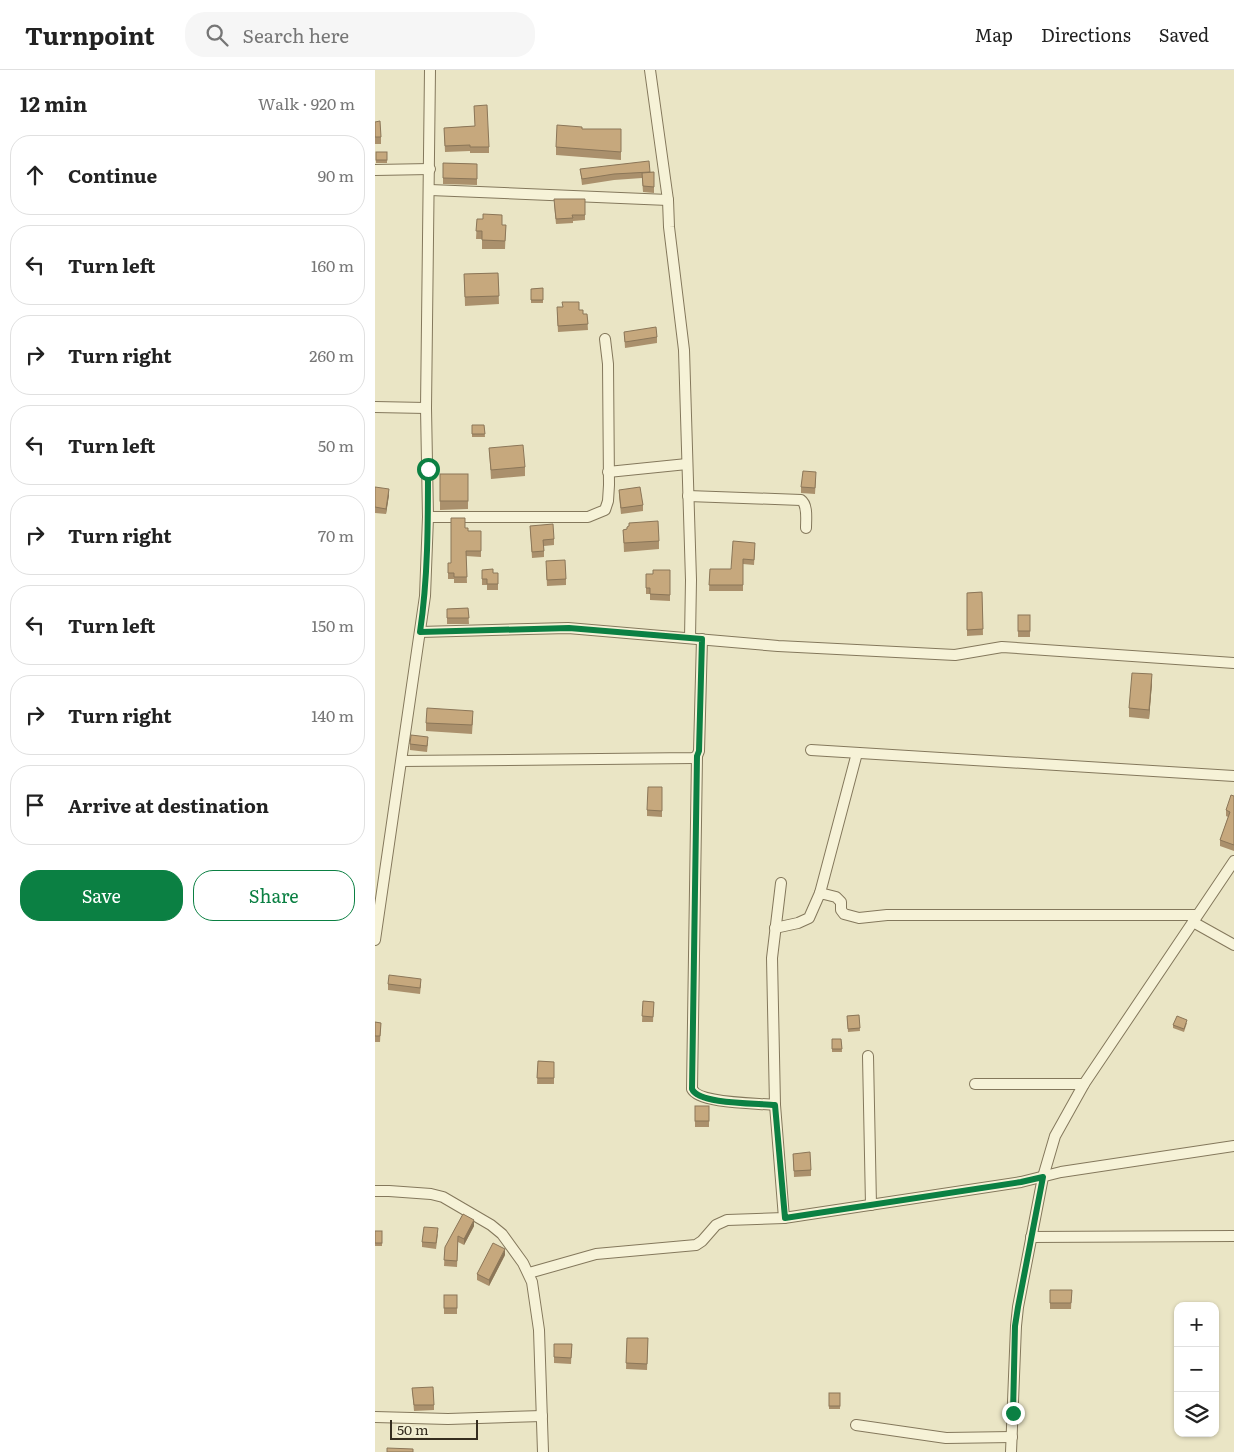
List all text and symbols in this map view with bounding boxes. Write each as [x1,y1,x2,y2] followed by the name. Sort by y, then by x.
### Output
[185,12,535,57] search box
[25,17,155,52] text: Turnpoint
[203,21,231,49] icon: search
[243,21,349,49] text: Search here
[975,21,1013,48] text: Map
[1041,21,1131,48] text: Directions
[1159,21,1209,48] text: Saved
[20,87,87,118] text: 12 min
[258,91,355,115] text: Walk · 920 m
[21,161,49,189] icon: ahead
[68,161,157,189] text: Continue
[318,163,354,187] text: 90 m
[21,251,49,279] icon: left
[68,251,155,279] text: Turn left
[311,253,354,277] text: 160 m
[21,341,49,369] icon: right
[68,341,172,369] text: Turn right
[309,343,354,367] text: 260 m
[21,431,49,459] icon: left
[68,431,155,459] text: Turn left
[318,433,354,457] text: 50 m
[417,458,440,481] route start
[21,521,49,549] icon: right
[68,521,172,549] text: Turn right
[318,523,354,547] text: 70 m
[21,611,49,639] icon: left
[68,611,155,639] text: Turn left
[311,613,354,637] text: 150 m
[21,701,49,729] icon: right
[68,701,172,729] text: Turn right
[311,703,354,727] text: 140 m
[21,791,49,819] icon: arrive
[68,791,269,819] text: Arrive at destination
[20,870,183,921] button: Save
[193,870,355,921] button: Share
[1174,1302,1219,1437] map controls
[1174,1302,1219,1347] button: +
[1174,1347,1219,1392] button: −
[1174,1392,1219,1437] button: layers
[1002,1402,1025,1425] route end
[390,1417,477,1440] scale bar
[397,1419,429,1439] text: 50 m

